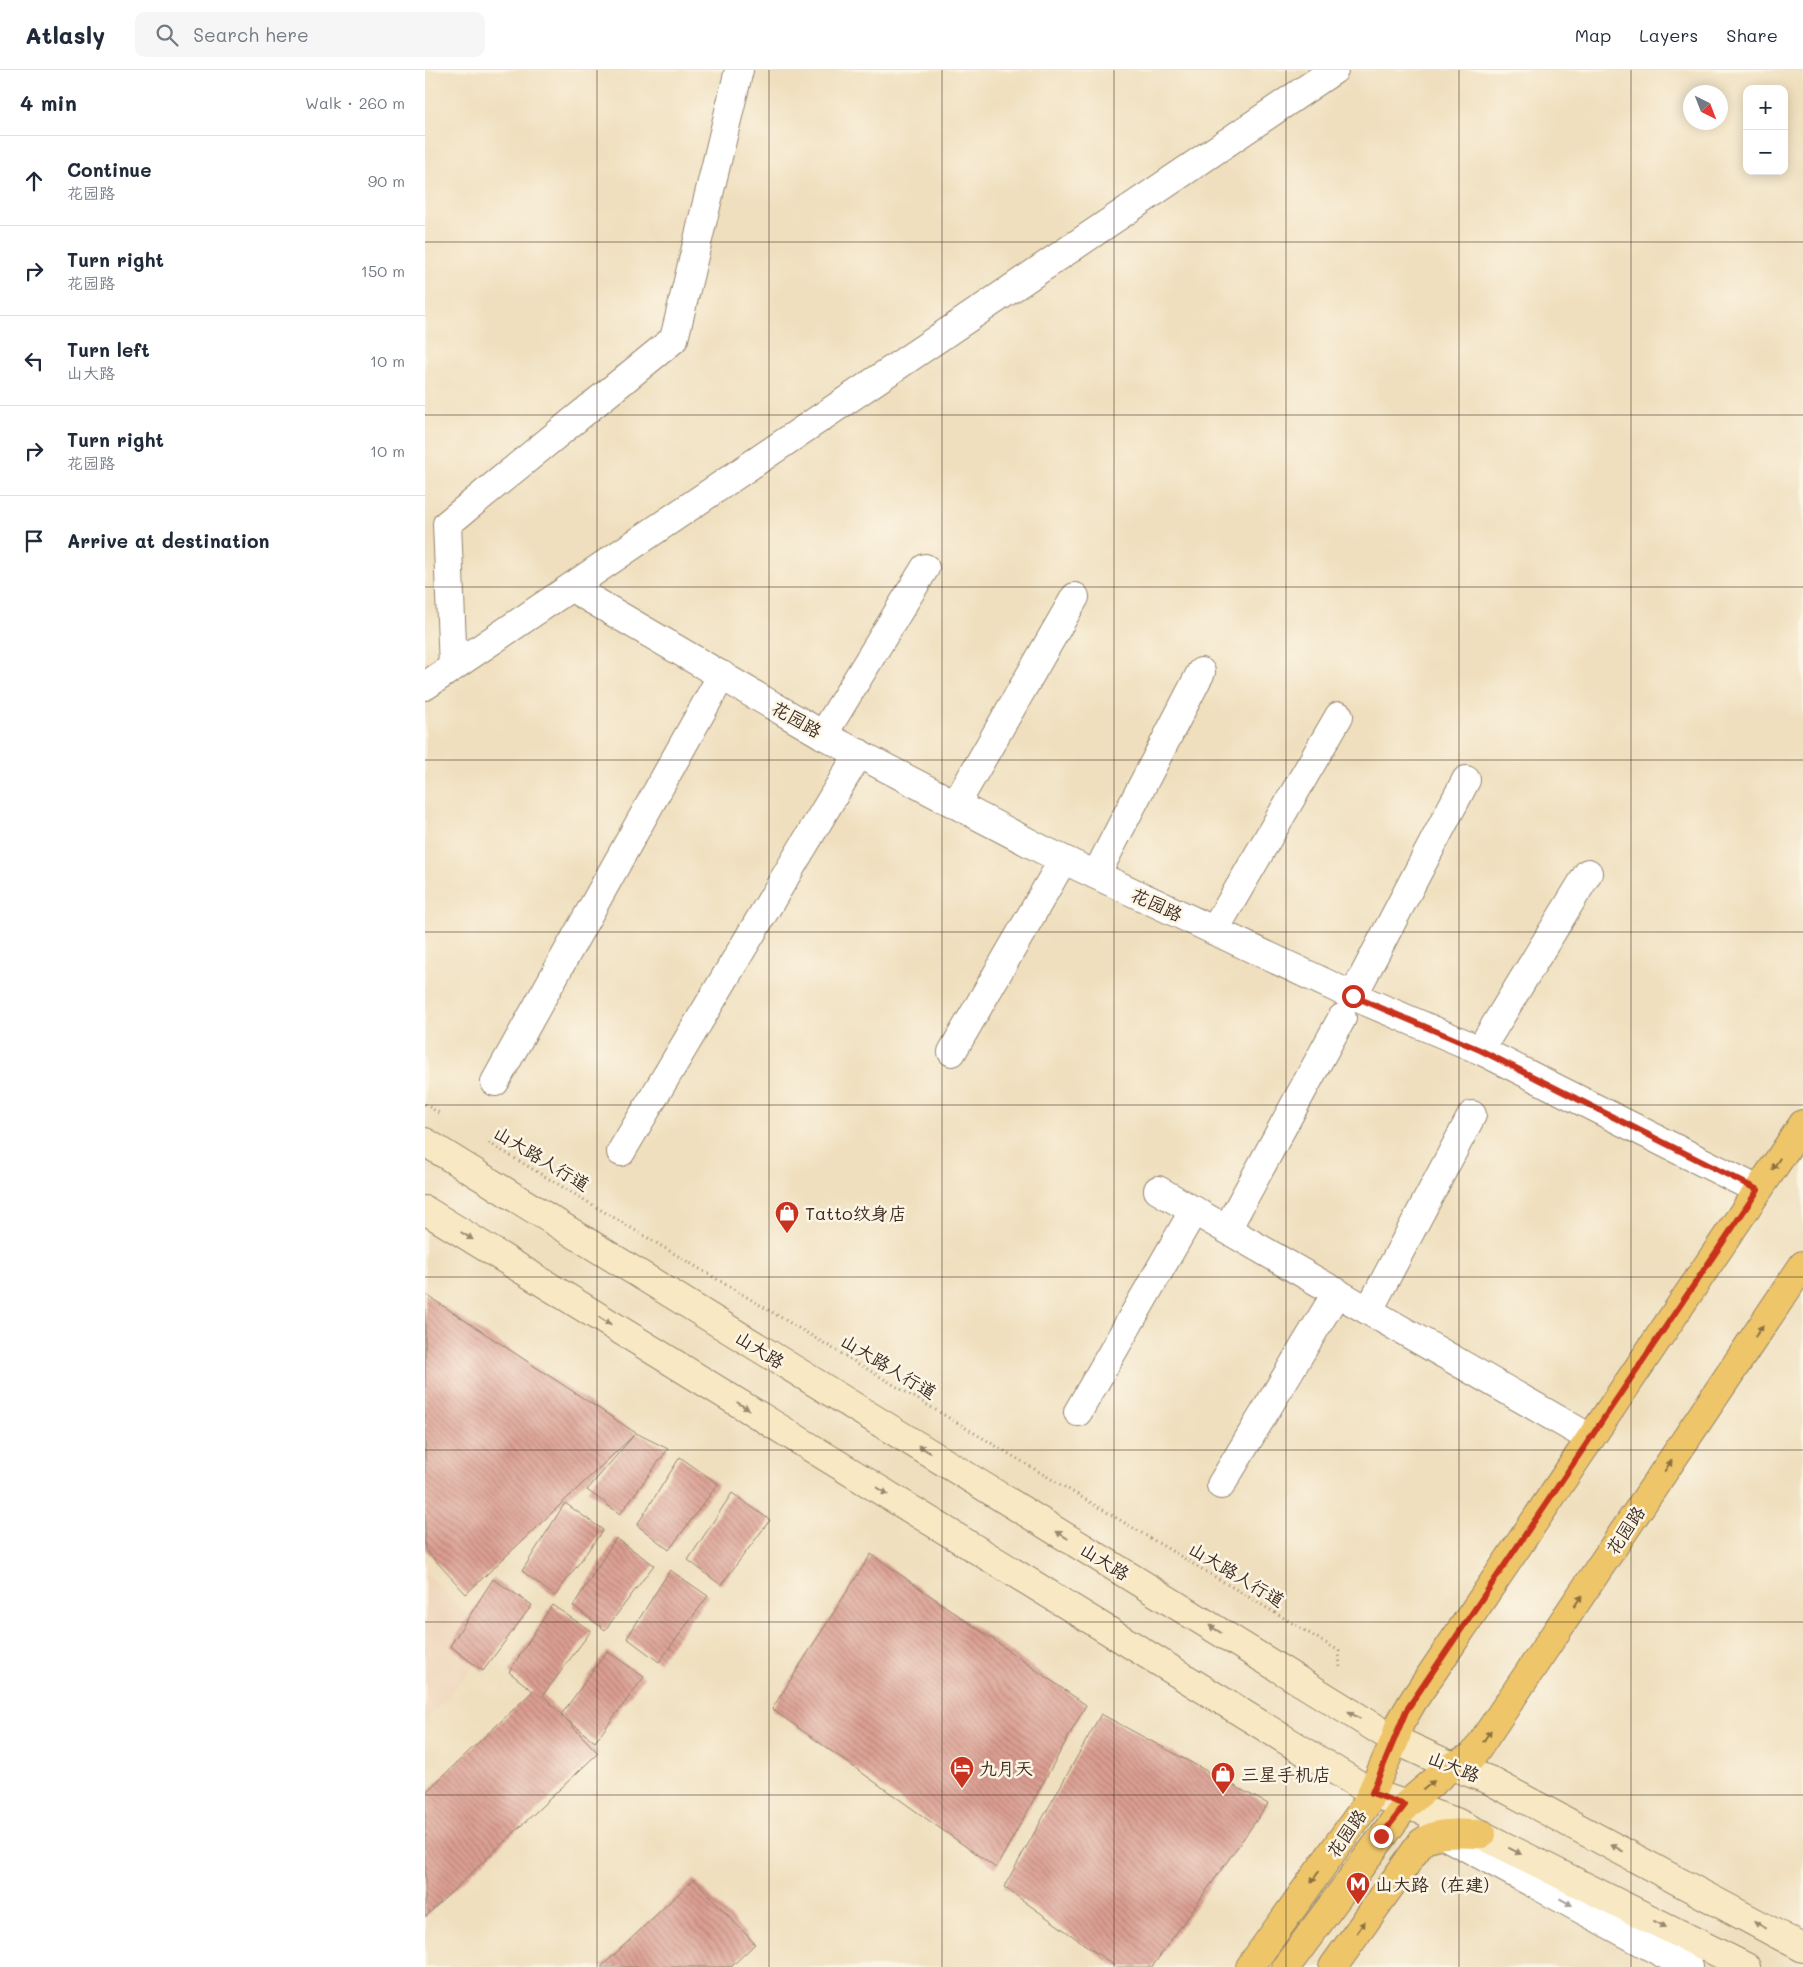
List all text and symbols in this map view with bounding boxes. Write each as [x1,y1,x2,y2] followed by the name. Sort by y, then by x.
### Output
[135,12,485,57] search box
[25,19,105,50] text: Atlasly
[153,21,181,49] icon: search
[193,22,309,47] text: Search here
[1575,23,1611,47] text: Map
[1639,23,1698,47] text: Layers
[1726,23,1778,47] text: Share
[1683,85,1728,130] north arrow
[1743,85,1788,175] map controls
[1743,85,1788,130] button: +
[20,89,77,116] text: 4 min
[305,92,405,113] text: Walk · 260 m
[1743,130,1788,175] button: −
[67,157,152,182] text: Continue
[20,167,48,195] icon: ahead
[368,170,405,191] text: 90 m
[67,182,115,203] text: 花园路
[67,247,164,272] text: Turn right
[20,257,48,285] icon: right
[361,260,405,281] text: 150 m
[67,272,115,293] text: 花园路
[67,337,150,362] text: Turn left
[20,347,48,375] icon: left
[370,350,405,371] text: 10 m
[67,362,115,383] text: 山大路
[67,427,164,452] text: Turn right
[20,437,48,465] icon: right
[370,440,405,461] text: 10 m
[67,452,115,473] text: 花园路
[20,527,48,555] icon: arrive
[67,528,270,553] text: Arrive at destination
[768,695,826,743] street label: 花园路
[1127,882,1187,926] street label: 花园路
[1342,985,1365,1008] route start
[490,1120,594,1196] street label: 山大路人行道
[1771,1157,1781,1171] one-way arrow
[774,1200,800,1234] shop icon: Tatto纹身店
[805,1201,907,1225] place label: Tatto纹身店
[460,1231,473,1240] one-way arrow
[598,1316,611,1325] one-way arrow
[1754,1324,1764,1338] one-way arrow
[731,1325,789,1373] street label: 山大路
[837,1328,941,1404] street label: 山大路人行道
[737,1401,750,1411] one-way arrow
[917,1445,930,1454] one-way arrow
[1664,1459,1673,1473] one-way arrow
[875,1487,888,1496] one-way arrow
[1600,1501,1650,1559] street label: 花园路
[1056,1530,1069,1539] one-way arrow
[1185,1536,1289,1612] street label: 山大路人行道
[1076,1537,1134,1585] street label: 山大路
[1573,1594,1583,1607] one-way arrow
[1209,1625,1222,1634] one-way arrow
[1347,1710,1360,1719] one-way arrow
[1482,1729,1492,1742] one-way arrow
[1424,1745,1484,1787] street label: 山大路
[949,1755,975,1789] hotel icon: 九月天
[979,1756,1033,1780] place label: 九月天
[1210,1761,1236,1795] shop icon: 三星手机店
[1241,1762,1331,1786] place label: 三星手机店
[1422,1780,1435,1791] one-way arrow
[1321,1804,1371,1862] street label: 花园路
[1370,1825,1393,1848] route end
[1610,1844,1623,1853] one-way arrow
[1507,1847,1522,1855] one-way arrow
[1310,1870,1320,1884] one-way arrow
[1345,1871,1371,1905] metro station icon: 山大路（在建）
[1375,1872,1501,1896] place label: 山大路（在建）
[1560,1898,1573,1907] one-way arrow
[1653,1920,1667,1928] one-way arrow
[1356,1921,1367,1934] one-way arrow
[1753,1921,1767,1929] one-way arrow

